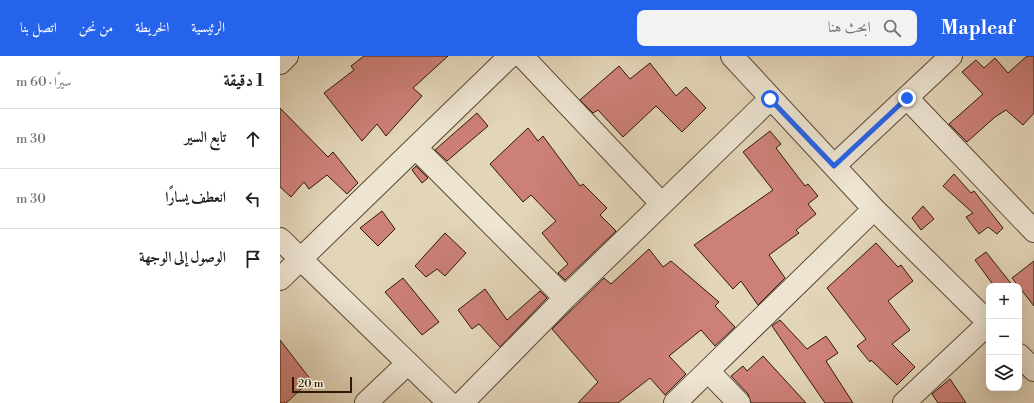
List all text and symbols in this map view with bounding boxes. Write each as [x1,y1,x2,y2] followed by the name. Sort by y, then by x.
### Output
[637,10,917,46] search box
[941,16,1014,40] text: Mapleaf
[881,17,903,39] icon: search
[828,18,871,37] text: ابحث هنا
[20,19,57,37] text: اتصل بنا
[79,19,113,37] text: من نحن
[135,19,169,37] text: الخريطة
[191,19,225,37] text: الرئيسية
[223,70,264,92] text: 1 دقيقة
[16,74,71,90] text: سيرًا · 60 m
[898,89,916,107] route end
[761,90,779,108] route start
[184,128,226,147] text: تابع السير
[242,128,264,150] icon: ahead
[16,131,46,147] text: 30 m
[165,188,226,207] text: انعطف يسارًا
[242,188,264,210] icon: left
[16,191,46,207] text: 30 m
[139,248,226,267] text: الوصول إلى الوجهة
[242,248,264,270] icon: arrive
[986,283,1022,391] map controls
[986,283,1022,319] button: +
[986,319,1022,355] button: −
[986,355,1022,391] button: layers
[292,375,352,394] scale bar
[298,377,323,391] text: 20 m

